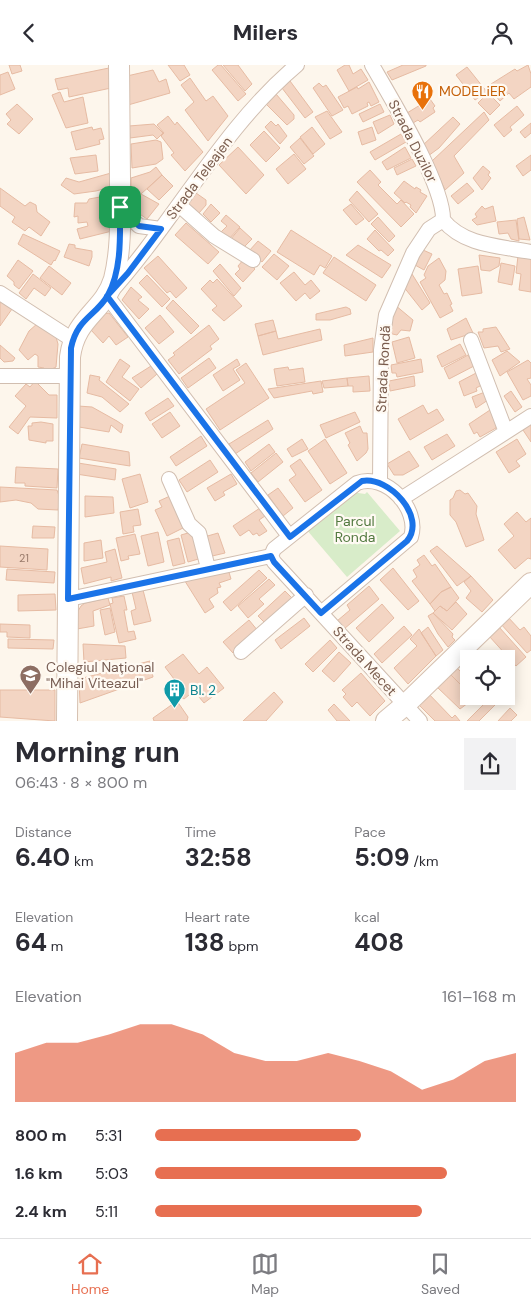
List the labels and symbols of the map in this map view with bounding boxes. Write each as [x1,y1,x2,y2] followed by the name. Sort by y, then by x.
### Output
[411,79,435,110] restaurant icon: MODELiER
[439,82,506,100] place label: MODELiER
[384,97,442,185] street label: Strada Duzilor
[162,133,236,223] street label: Strada Teleajen
[99,186,141,228] pin
[372,325,394,413] street label: Strada Rondă
[335,512,375,546] park label: Parcul Ronda
[19,551,29,565] house number: 21
[329,622,401,700] street label: Strada Mecet
[46,658,154,692] place label: Colegiul Național "Mihai Viteazul"
[18,663,42,694] school or university icon: Colegiul Național "Mihai Viteazul"
[162,678,186,709] building icon: Bl. 2
[190,681,216,699] place label: Bl. 2

